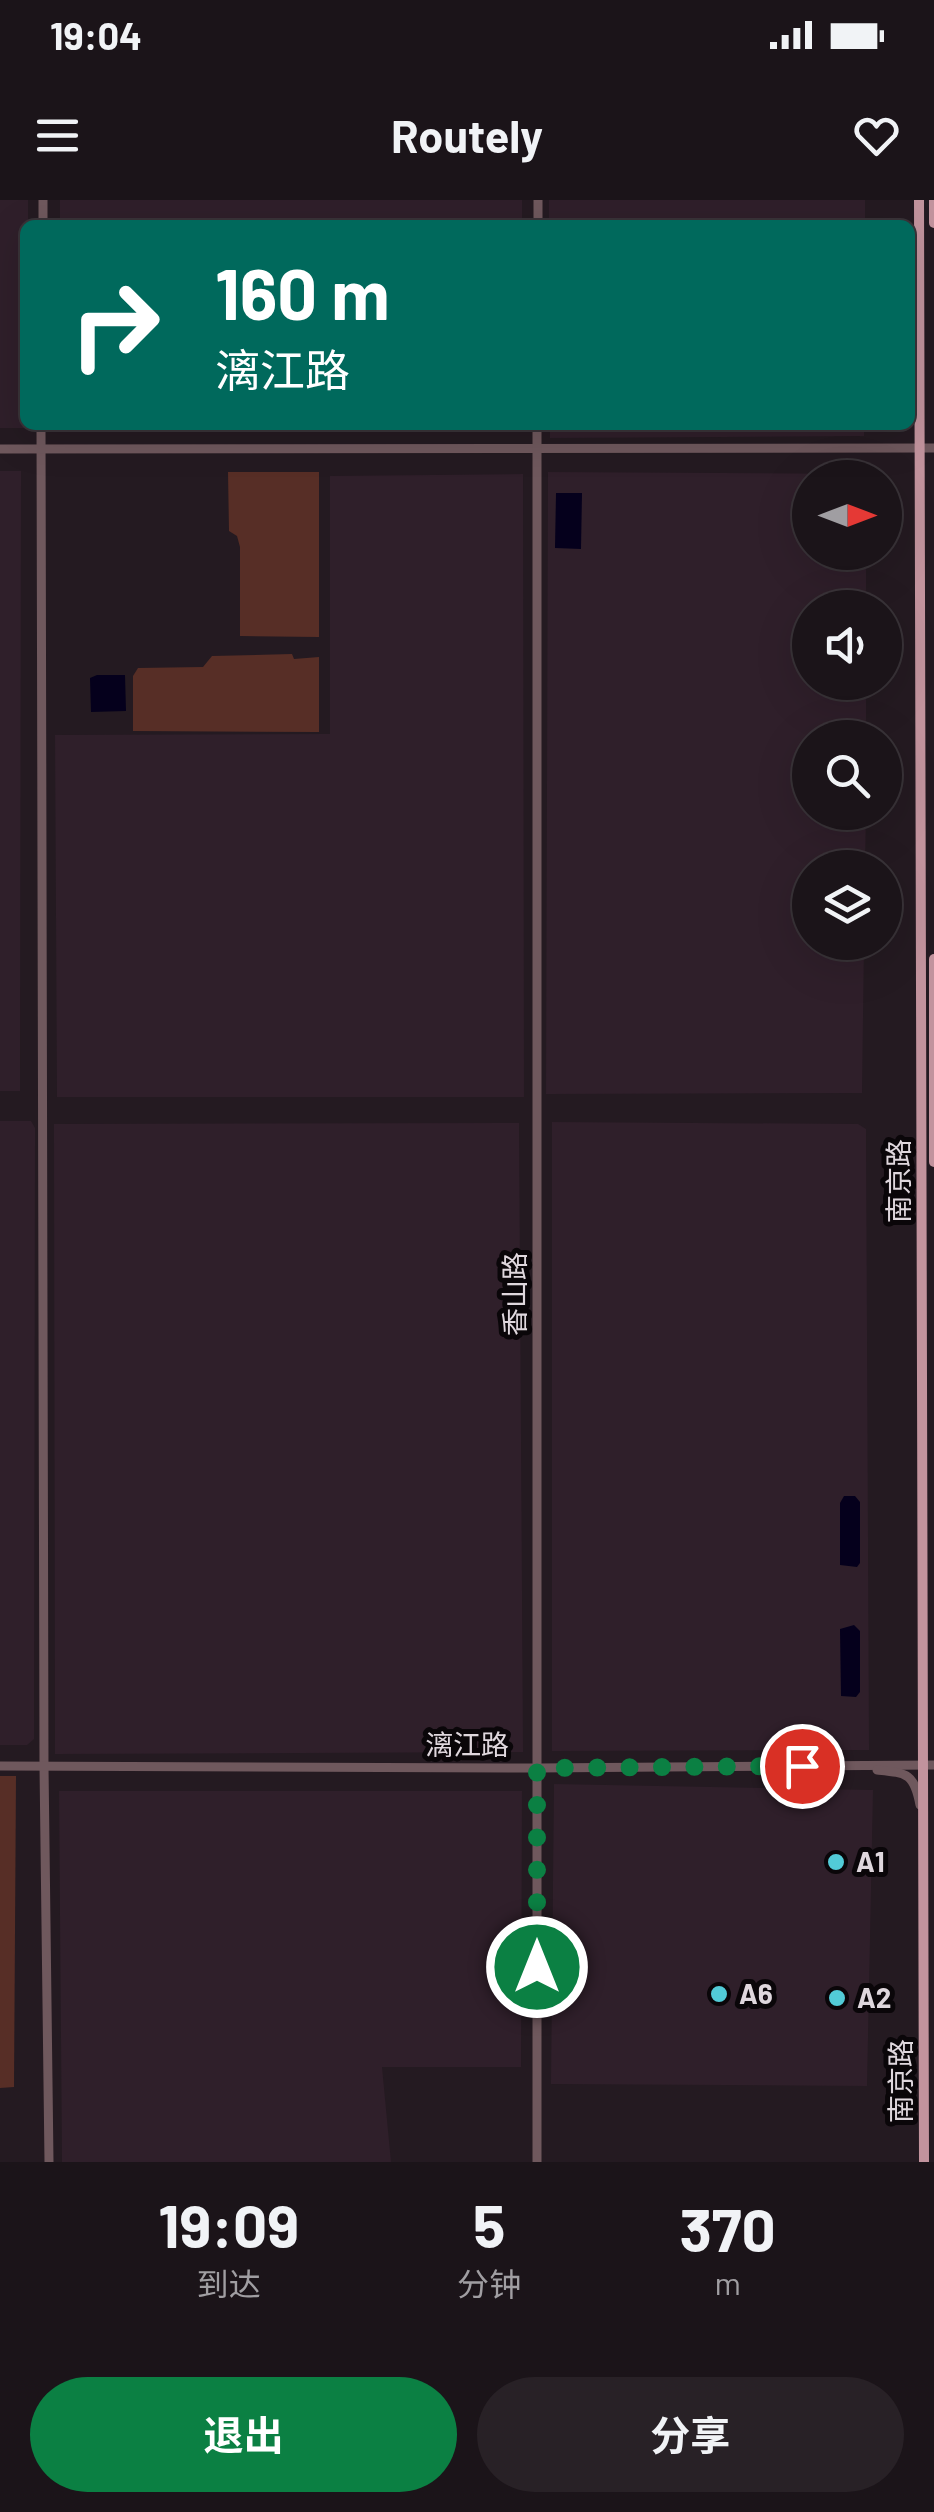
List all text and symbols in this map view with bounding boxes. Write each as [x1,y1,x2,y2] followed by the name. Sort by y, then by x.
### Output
[50,12,142,58] text: 19:04
[30,108,85,163] icon: menu
[391,108,543,162] text: Routely
[849,108,904,163] icon: heart
[215,250,390,334] text: 160 m
[50,260,180,390] icon: right
[215,342,350,396] text: 漓江路
[792,460,902,570] north arrow
[792,460,902,960] map controls
[792,590,902,700] button: sound
[792,720,902,830] button: search
[792,850,902,960] button: layers
[881,1139,915,1223] street label: 南京路
[497,1252,531,1336] street label: 香山路
[760,1724,845,1809] pin
[425,1727,509,1761] street label: 漓江路
[775,1739,830,1794] icon: arrive
[856,1844,885,1878] place label: A1
[825,1851,847,1873] marker: A1
[485,1915,589,2019] position arrow
[739,1976,773,2010] place label: A6
[857,1980,891,2014] place label: A2
[708,1983,730,2005] marker: A6
[826,1987,848,2009] marker: A2
[883,2039,917,2123] street label: 南京路
[158,2188,299,2260] text: 19:09
[473,2188,505,2260] text: 5
[679,2192,776,2264] text: 370
[714,2263,741,2301] text: m
[197,2264,261,2302] text: 到达
[457,2264,521,2302] text: 分钟
[30,2377,457,2492] button: 退出
[477,2377,904,2492] button: 分享

